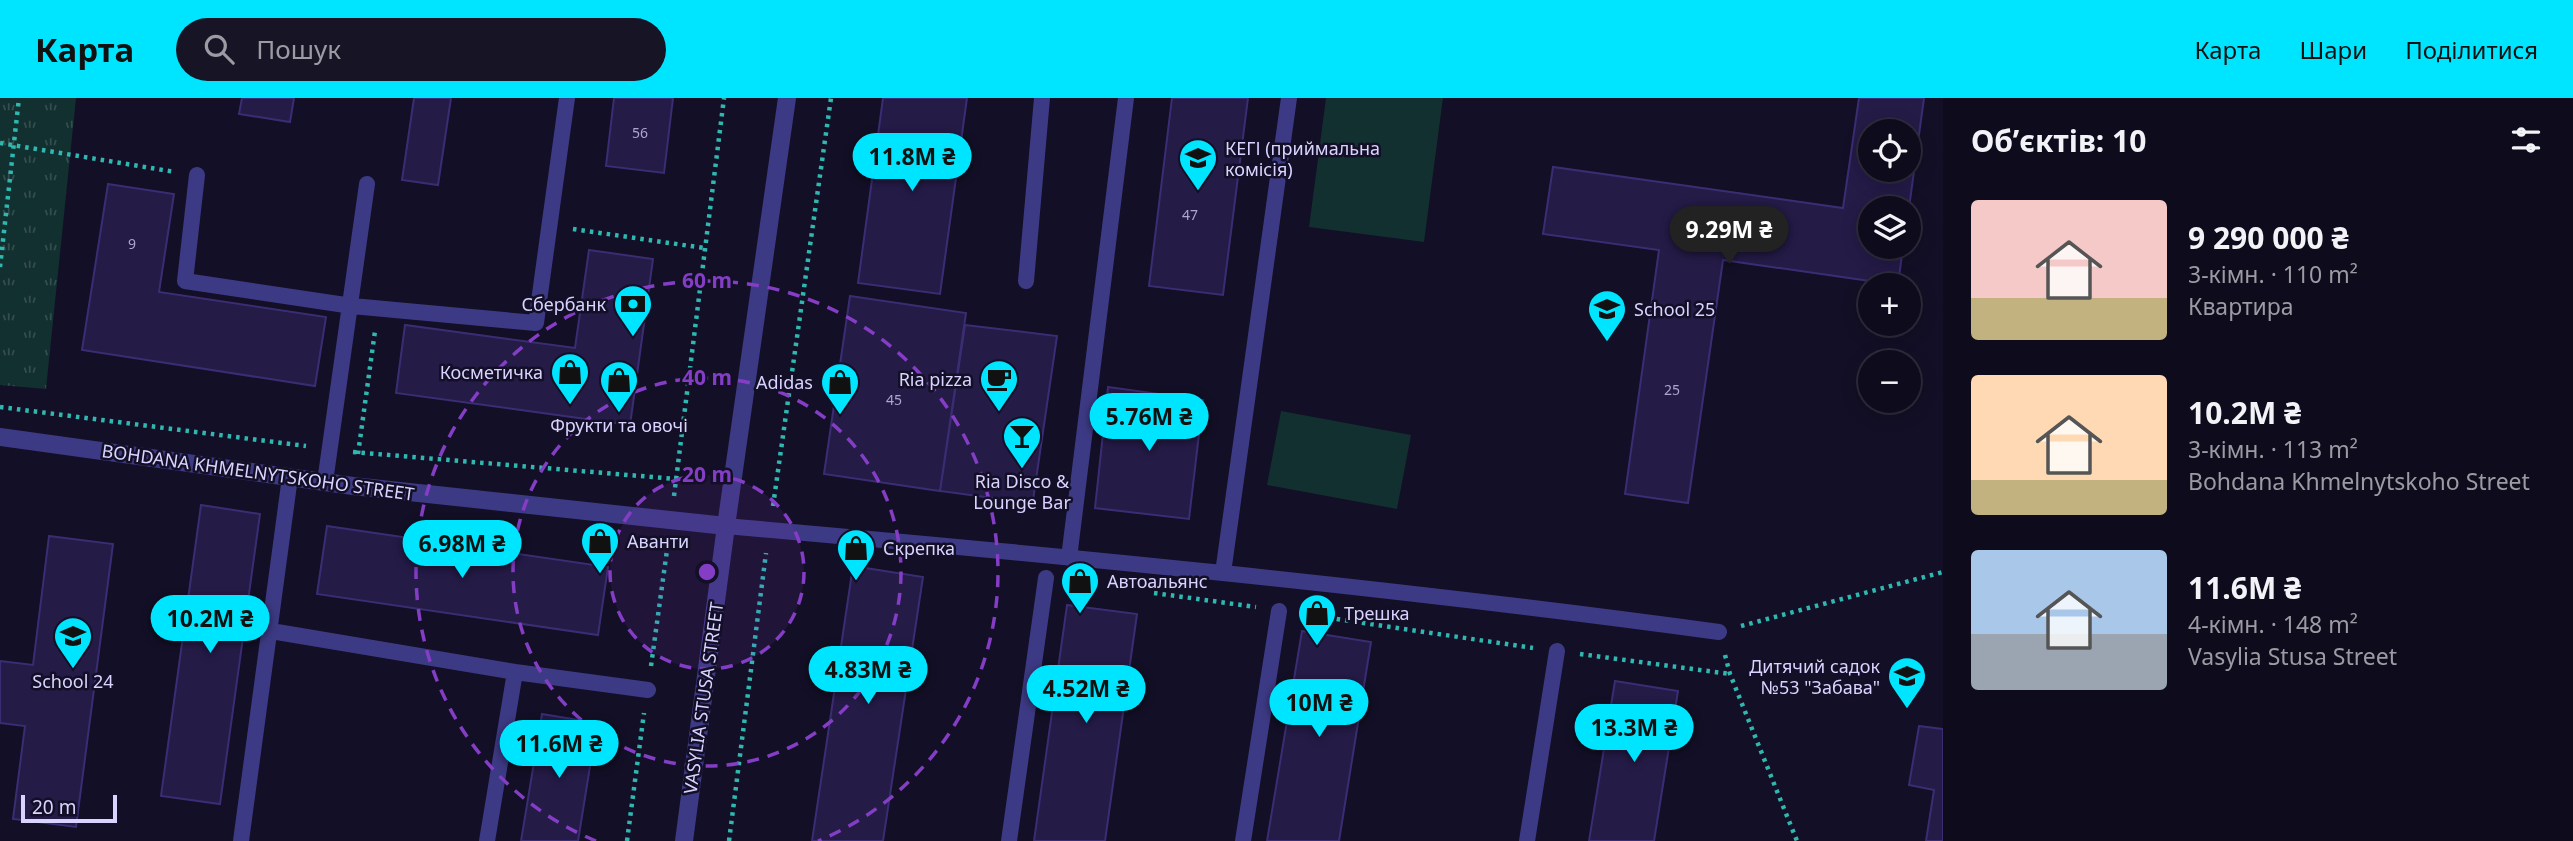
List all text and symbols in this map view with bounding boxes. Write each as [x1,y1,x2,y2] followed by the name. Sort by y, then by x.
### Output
[176,18,666,81] search box
[35,27,134,72] text: Карта
[200,30,238,68] icon: search
[256,31,341,67] text: Пошук
[2194,33,2261,66] text: Карта
[2299,33,2367,66] text: Шари
[2405,33,2538,66] text: Поділитися
[1858,119,1921,413] map controls
[1858,119,1921,182] button: locate
[1971,120,2146,161] text: Об’єктів: 10
[2507,121,2545,159] icon: filters
[632,123,648,142] house number: 56
[847,134,977,193] pin: 11.8M ₴
[1225,136,1380,181] place label: КЕГІ (приймальна комісія)
[1177,137,1219,192] school or university icon: КЕГІ (приймальна комісія)
[869,140,955,172] text: 11.8M ₴
[1858,196,1921,259] button: layers
[1182,205,1198,224] house number: 47
[1664,206,1794,266] pin: 9.29M ₴
[1686,213,1772,245] text: 9.29M ₴
[2188,217,2349,258] text: 9 290 000 ₴
[2027,228,2111,312] icon: home
[128,234,136,253] house number: 9
[2188,258,2358,290] text: 3-кімн. · 110 m²
[682,266,732,294] text: 60 m
[1858,273,1921,336] button: +
[612,283,654,338] bank icon: Сбербанк
[1586,288,1628,343] school or university icon: School 25
[2188,290,2294,322] text: Квартира
[522,292,606,316] place label: Сбербанк
[1634,297,1715,321] place label: School 25
[1858,350,1921,413] button: −
[549,351,591,406] shop icon: Косметичка
[978,358,1020,413] cafe icon: Ria pizza
[598,359,640,414] shop icon: Фрукти та овочі
[440,360,543,384] place label: Косметичка
[819,361,861,416] shop icon: Adidas
[682,363,732,391] text: 40 m
[899,367,972,391] place label: Ria pizza
[756,370,813,394] place label: Adidas
[1664,380,1680,399] house number: 25
[886,390,902,409] house number: 45
[2188,392,2301,433] text: 10.2M ₴
[1084,394,1214,453] pin: 5.76M ₴
[1106,400,1192,432] text: 5.76M ₴
[2027,403,2111,487] icon: home
[550,413,688,437] place label: Фрукти та овочі
[1001,415,1043,470] bar icon: Ria Disco & Lounge Bar
[2188,433,2358,465] text: 3-кімн. · 113 m²
[100,438,416,506] street label: BOHDANA KHMELNYTSKOHO STREET
[682,460,732,488] text: 20 m
[2188,465,2530,497] text: Bohdana Khmelnytskoho Street
[973,469,1071,514] place label: Ria Disco & Lounge Bar
[397,520,527,580] pin: 6.98M ₴
[579,520,621,575] shop icon: Аванти
[419,527,505,559] text: 6.98M ₴
[835,527,877,582] shop icon: Скрепка
[627,529,689,553] place label: Аванти
[883,536,955,560] place label: Скрепка
[695,560,719,584] centre of rings
[1059,560,1101,615] shop icon: Автоальянс
[2188,567,2301,608] text: 11.6M ₴
[1107,569,1208,593] place label: Автоальянс
[2027,578,2111,662] icon: home
[1296,592,1338,647] shop icon: Трешка
[145,596,275,655] pin: 10.2M ₴
[678,600,728,796] street label: VASYLIA STUSA STREET
[1344,601,1410,625] place label: Трешка
[167,602,253,634] text: 10.2M ₴
[2188,608,2358,640] text: 4-кімн. · 148 m²
[52,615,94,670] school or university icon: School 24
[2188,640,2397,672] text: Vasylia Stusa Street
[803,646,933,706] pin: 4.83M ₴
[825,653,911,685] text: 4.83M ₴
[1749,654,1880,699] place label: Дитячий садок №53 "Забава"
[1886,655,1928,710] school or university icon: Дитячий садок №53 "Забава"
[1021,666,1151,725] pin: 4.52M ₴
[32,669,114,693] place label: School 24
[1043,672,1129,704] text: 4.52M ₴
[1270,680,1368,739] pin: 10M ₴
[1285,686,1353,718] text: 10M ₴
[1569,704,1699,764] pin: 13.3M ₴
[1591,711,1677,743] text: 13.3M ₴
[494,720,624,780] pin: 11.6M ₴
[516,727,602,759] text: 11.6M ₴
[21,792,117,824] scale bar
[32,794,76,820] text: 20 m

